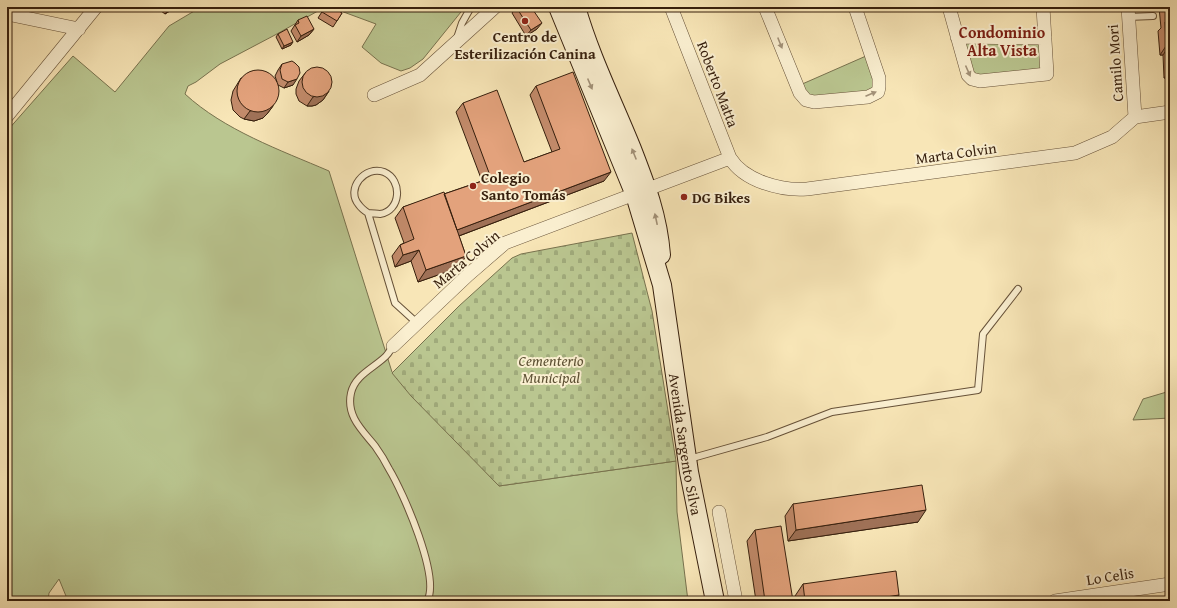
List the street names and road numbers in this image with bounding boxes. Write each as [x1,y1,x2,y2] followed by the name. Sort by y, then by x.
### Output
[1102,24,1128,102] street label: Camilo Mori
[692,38,744,130] street label: Roberto Matta
[914,137,998,169] street label: Marta Colvin
[428,224,504,293] street label: Marta Colvin
[664,372,708,517] street label: Avenida Sargento Silva
[1085,562,1135,590] street label: Lo Celis

